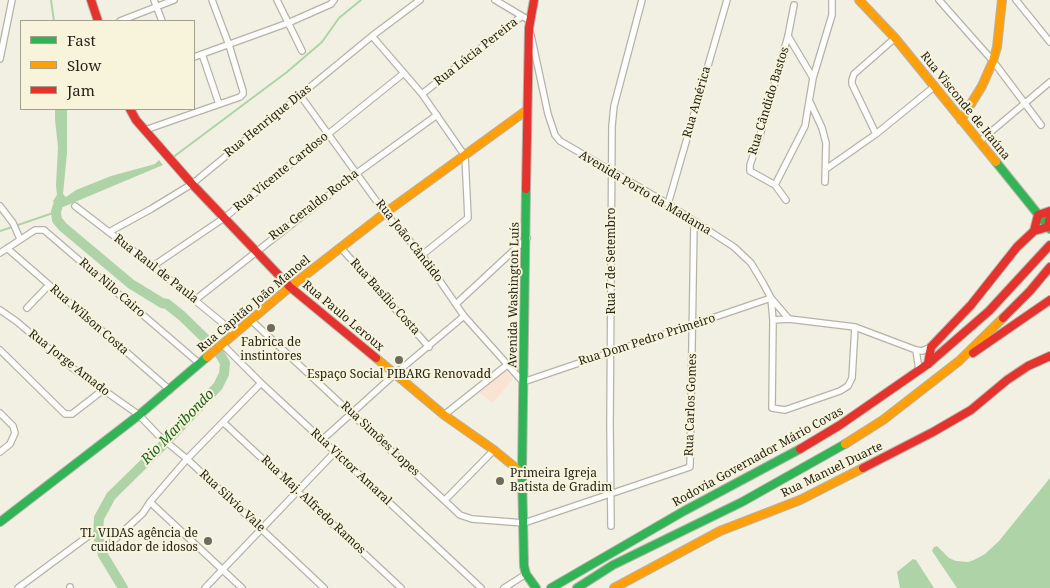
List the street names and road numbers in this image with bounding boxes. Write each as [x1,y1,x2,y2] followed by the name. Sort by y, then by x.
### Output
[431,15,521,89] street label: Rua Lúcia Pereira
[746,45,792,157] street label: Rua Cândido Bastos
[917,49,1013,163] street label: Rua Visconde de Itaúna
[680,65,714,139] street label: Rua América
[222,81,314,161] street label: Rua Henrique Dias
[231,129,331,215] street label: Rua Vicente Cardoso
[576,148,714,238] street label: Avenida Porto da Madama
[266,167,362,243] street label: Rua Geraldo Rocha
[372,197,446,285] street label: Rua João Cândido
[605,208,619,314] street label: Rua 7 de Setembro
[506,222,522,368] street label: Avenida Washington Luís
[111,231,201,307] street label: Rua Raul de Paula
[195,253,313,355] street label: Rua Capitão João Manoel
[76,255,148,321] street label: Rua Nilo Cairo
[347,256,423,338] street label: Rua Basílio Costa
[299,278,387,354] street label: Rua Paulo Leroux
[47,282,131,358] street label: Rua Wilson Costa
[577,311,717,369] street label: Rua Dom Pedro Primeiro
[26,327,112,399] street label: Rua Jorge Amado
[682,353,700,457] street label: Rua Carlos Gomes
[338,399,422,479] street label: Rua Simões Lopes
[670,404,846,510] street label: Rodovia Governador Mário Covas
[307,426,395,508] street label: Rua Victor Amaral
[779,439,885,501] street label: Rua Manuel Duarte
[258,453,368,557] street label: Rua Maj. Alfredo Ramos
[196,467,268,535] street label: Rua Silvio Vale

